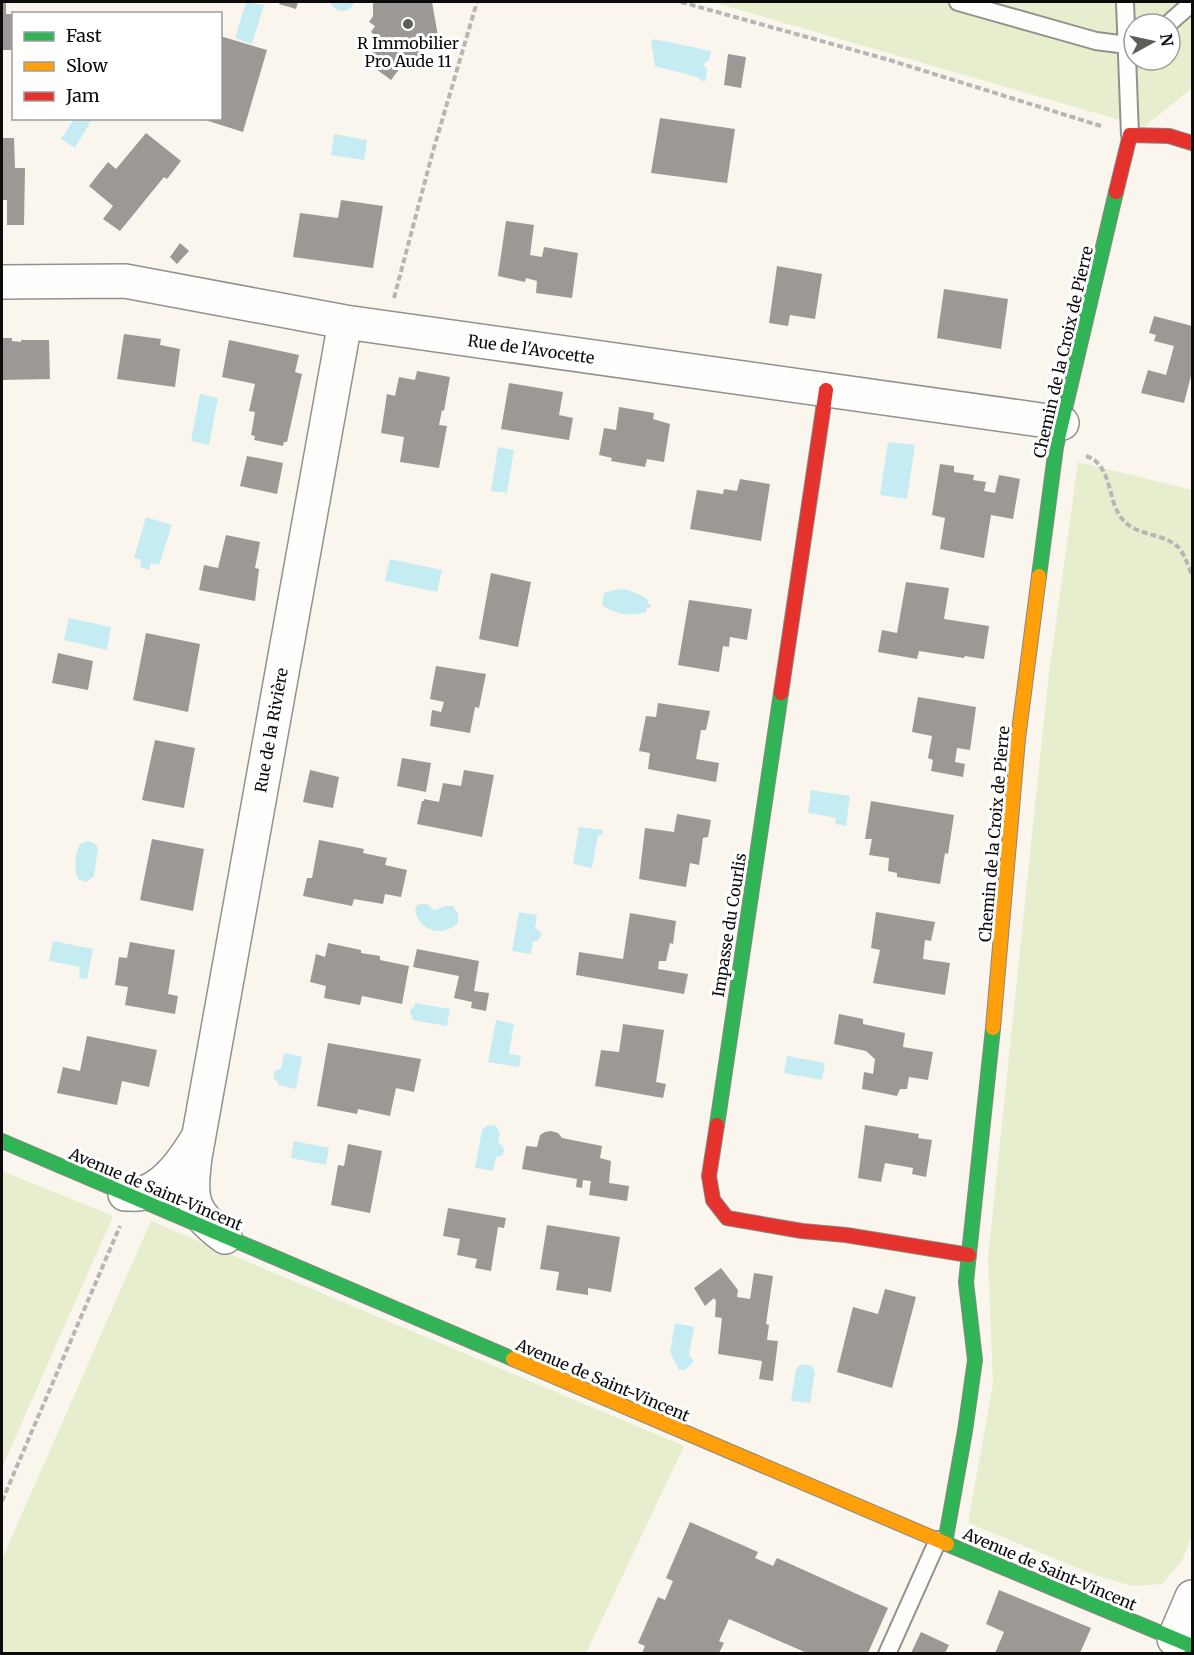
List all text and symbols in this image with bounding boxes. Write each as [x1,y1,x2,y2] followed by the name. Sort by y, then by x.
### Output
[12,12,222,120] legend
[1122,12,1182,72] north arrow
[401,17,415,31] marker: R Immobilier Pro Aude 11
[66,24,102,47] text: Fast
[1156,32,1178,48] text: N
[357,33,459,71] place label: R Immobilier Pro Aude 11
[66,54,109,77] text: Slow
[65,84,100,107] text: Jam
[1029,244,1097,460] street label: Chemin de la Croix de Pierre
[466,330,596,368] street label: Rue de l'Avocette
[250,666,292,794] street label: Rue de la Rivière
[975,725,1013,943] street label: Chemin de la Croix de Pierre
[708,851,750,998] street label: Impasse du Courlis
[65,1143,246,1235] street label: Avenue de Saint-Vincent
[512,1334,693,1426] street label: Avenue de Saint-Vincent
[959,1523,1140,1615] street label: Avenue de Saint-Vincent

